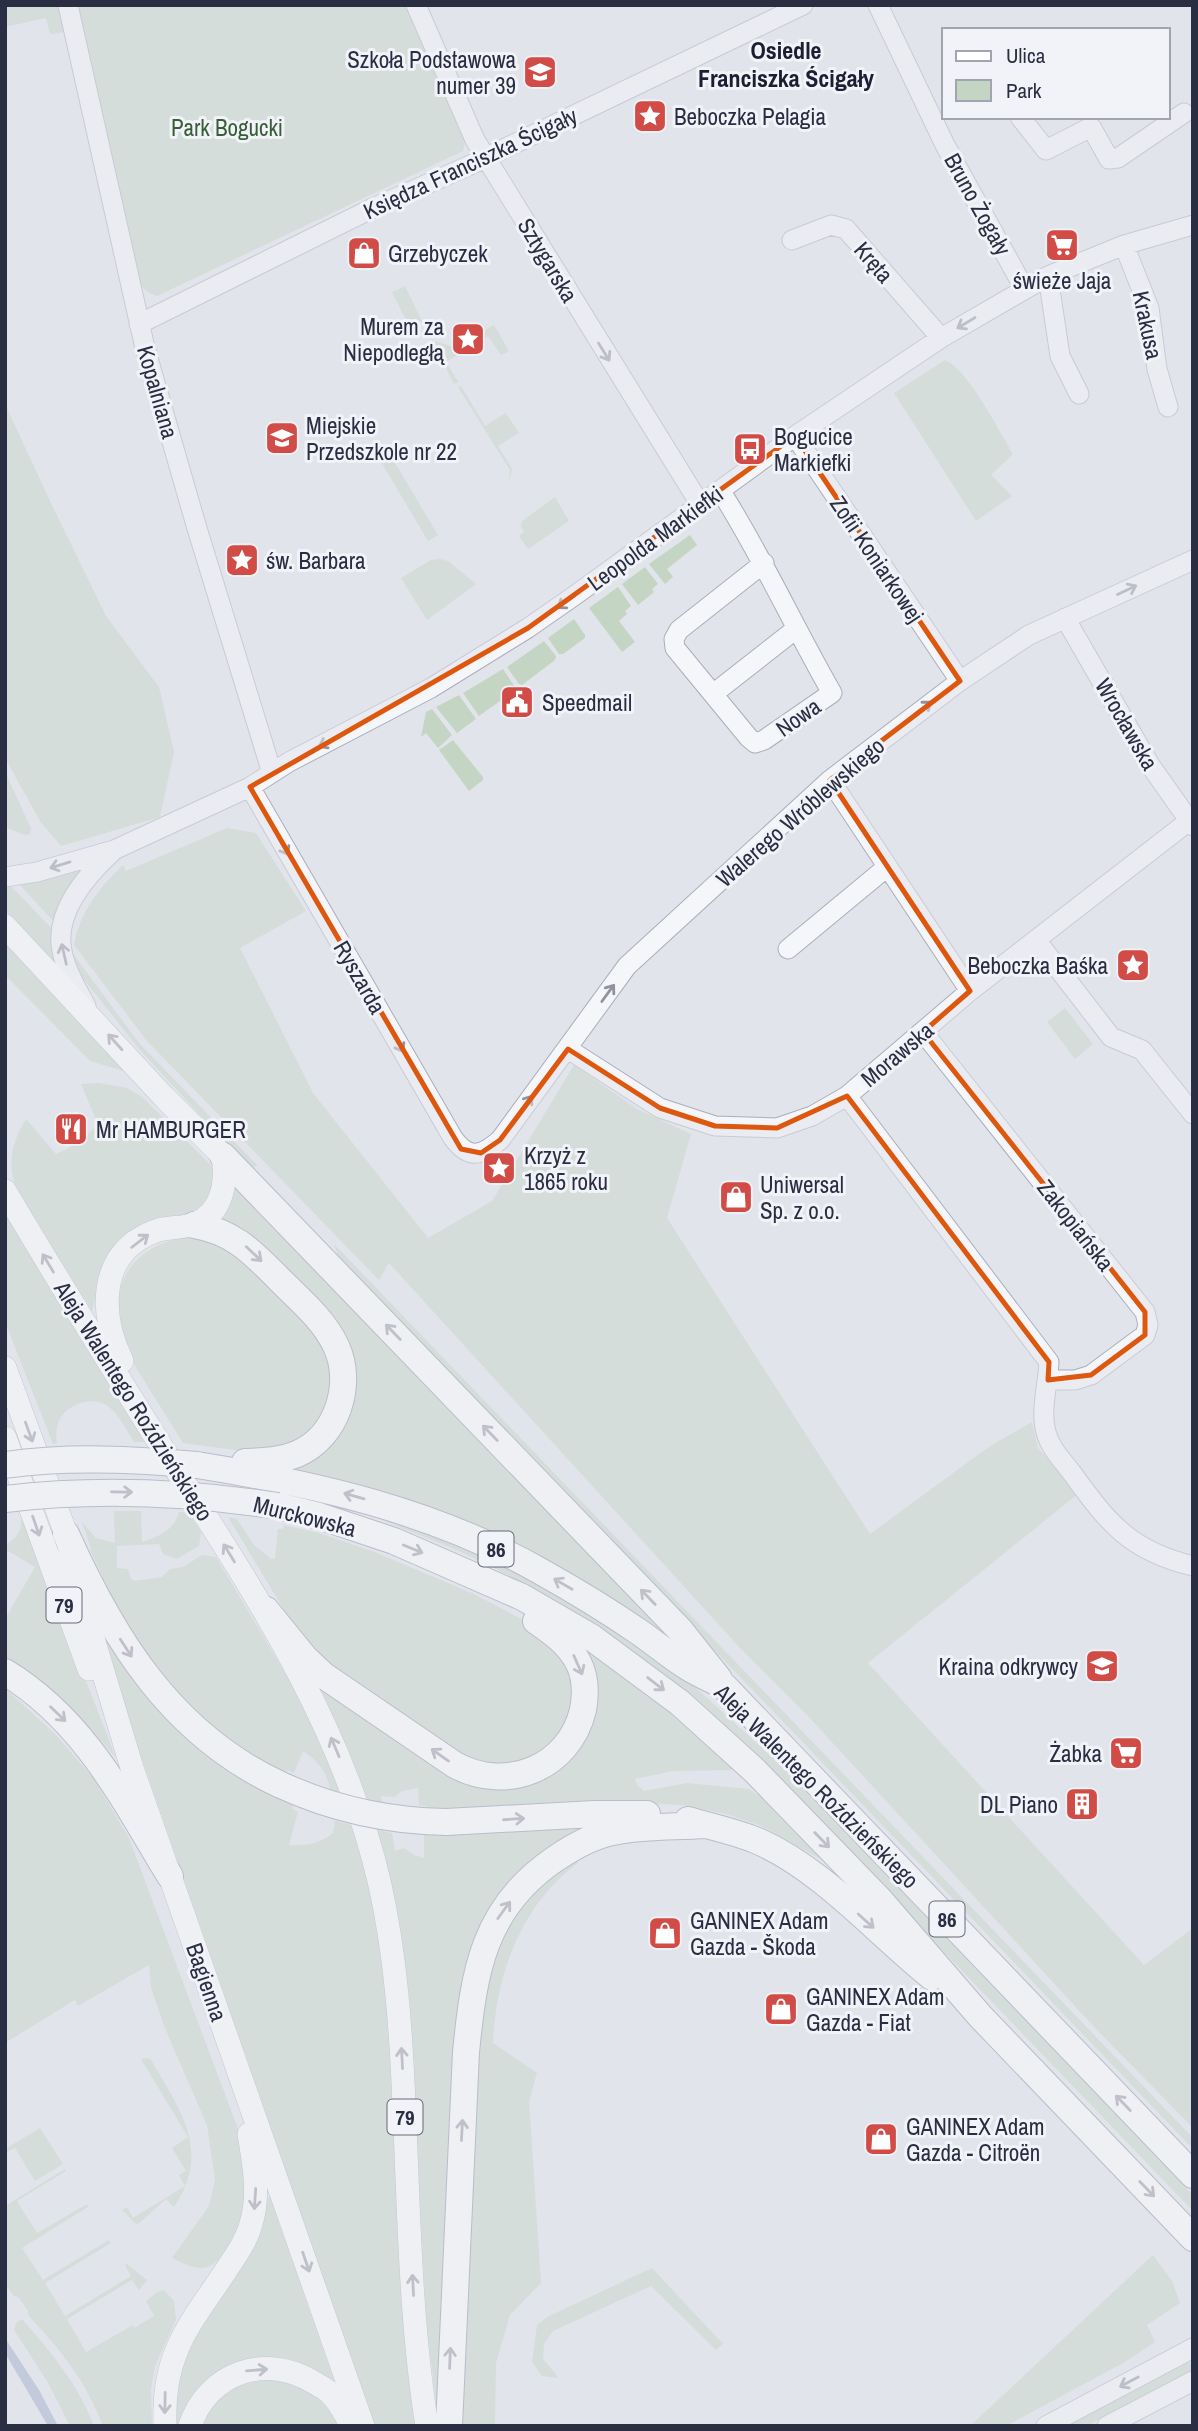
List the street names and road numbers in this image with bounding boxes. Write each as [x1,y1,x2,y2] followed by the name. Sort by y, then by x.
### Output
[358,100,583,226] street label: Księdza Franciszka Ścigały
[937,147,1019,261] street label: Bruno Żogały
[511,212,586,308] street label: Sztygarska
[848,235,901,290] street label: Kręta
[1126,288,1170,363] street label: Krakusa
[130,342,186,443] street label: Kopalniana
[581,478,729,598] street label: Leopolda Markiefki
[823,489,931,629] street label: Zofii Koniarkowej
[1088,672,1166,776] street label: Wrocławska
[769,690,827,744] street label: Nowa
[709,730,891,894] street label: Walerego Wróblewskiego
[327,935,394,1020] street label: Ryszarda
[854,1014,940,1093] street label: Morawska
[1031,1173,1122,1277] street label: Zakopiańska
[47,1274,221,1527] street label: Aleja Walentego Roździeńskiego
[250,1488,360,1544] street label: Murckowska
[478,1532,514,1566] road number: 86
[46,1588,82,1622] road number: 79
[707,1676,926,1895] street label: Aleja Walentego Roździeńskiego
[930,1902,964,1937] road number: 86
[179,1939,235,2026] street label: Bagienna
[388,2100,422,2134] road number: 79

